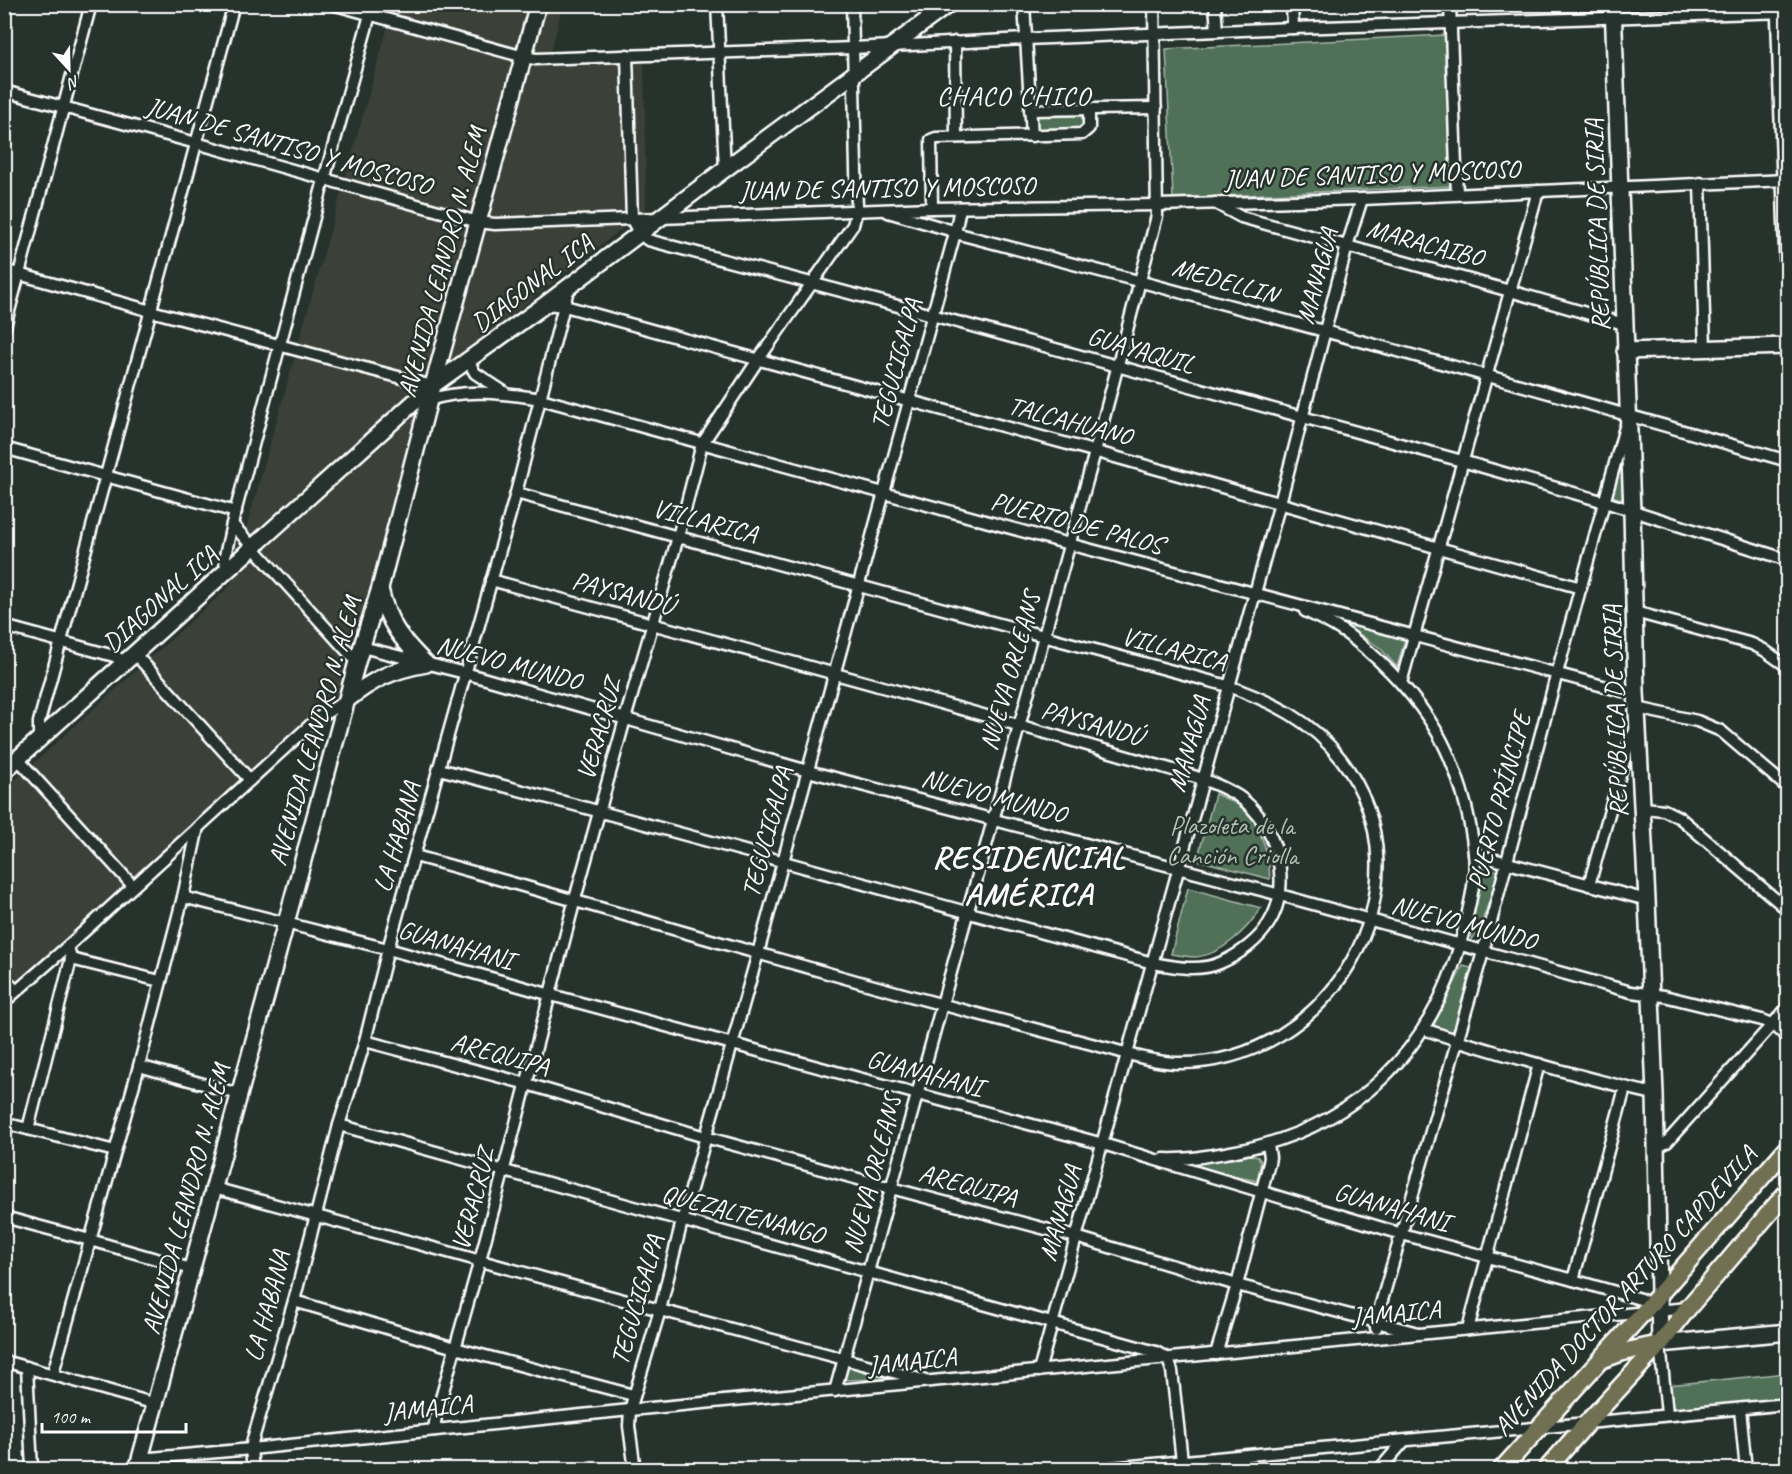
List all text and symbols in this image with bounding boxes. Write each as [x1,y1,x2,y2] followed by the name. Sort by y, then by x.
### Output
[39,39,99,99] north arrow
[63,71,83,94] text: N
[937,79,1092,113] district label: CHACO CHICO
[141,89,438,203] street label: JUAN DE SANTISO Y MOSCOSO
[1577,117,1617,332] street label: REPÚBLICA DE SIRIA
[390,121,495,401] street label: AVENIDA LEANDRO N. ALEM
[1222,152,1523,196] street label: JUAN DE SANTISO Y MOSCOSO
[737,169,1038,207] street label: JUAN DE SANTISO Y MOSCOSO
[1363,212,1490,275] street label: MARACAIBO
[1288,223,1346,327] street label: MANAGUA
[465,226,600,339] street label: DIAGONAL ICA
[1169,250,1285,313] street label: MEDELLIN
[863,294,929,433] street label: TEGUCIGALPA
[1084,319,1199,381] street label: GUAYAQUIL
[1005,389,1138,454] street label: TALCAHUANO
[987,484,1172,563] street label: PUERTO DE PALOS
[649,491,763,551] street label: VILLARICA
[95,538,225,659] street label: DIAGONAL ICA
[569,564,682,624] street label: PAYSANDÚ
[972,584,1050,754] street label: NUEVA ORLEANS
[261,590,370,869] street label: AVENIDA LEANDRO N. ALEM
[1595,603,1635,818] street label: REPÚBLICA DE SIRIA
[1118,619,1232,679] street label: VILLARICA
[433,628,588,699] street label: NUEVO MUNDO
[569,671,630,784] street label: VERACRUZ
[1160,691,1219,795] street label: MANAGUA
[1038,693,1151,754] street label: PAYSANDÚ
[1460,705,1539,893] street label: PUERTO PRÍNCIPE
[918,761,1073,832] street label: NUEVO MUNDO
[734,762,800,901] street label: TEGUCIGALPA
[366,776,429,896] street label: LA HABANA
[1166,809,1300,872] park label: Plazoleta de la Canción Criolla
[932,837,1126,915] district label: RESIDENCIAL AMÉRICA
[1388,888,1543,959] street label: NUEVO MUNDO
[395,913,523,979] street label: GUANAHANI
[447,1025,554,1083] street label: AREQUIPA
[864,1042,992,1106] street label: GUANAHANI
[134,1058,239,1338] street label: AVENIDA LEANDRO N. ALEM
[835,1087,910,1257] street label: NUEVA ORLEANS
[1486,1138,1765,1443] street label: AVENIDA DOCTOR ARTURO CAPDEVILA
[444,1141,503,1254] street label: VERACRUZ
[915,1156,1022,1214] street label: AREQUIPA
[1031,1160,1090,1264] street label: MANAGUA
[1331,1175,1459,1241] street label: GUANAHANI
[658,1177,831,1252] street label: QUEZALTENANGO
[603,1230,672,1369] street label: TEGUCIGALPA
[236,1245,298,1365] street label: LA HABANA
[1348,1293,1444,1333] street label: JAMAICA
[864,1340,960,1382] street label: JAMAICA
[380,1387,476,1429] street label: JAMAICA
[42,1396,186,1434] scale bar
[51,1406,92,1428] text: 100 m

